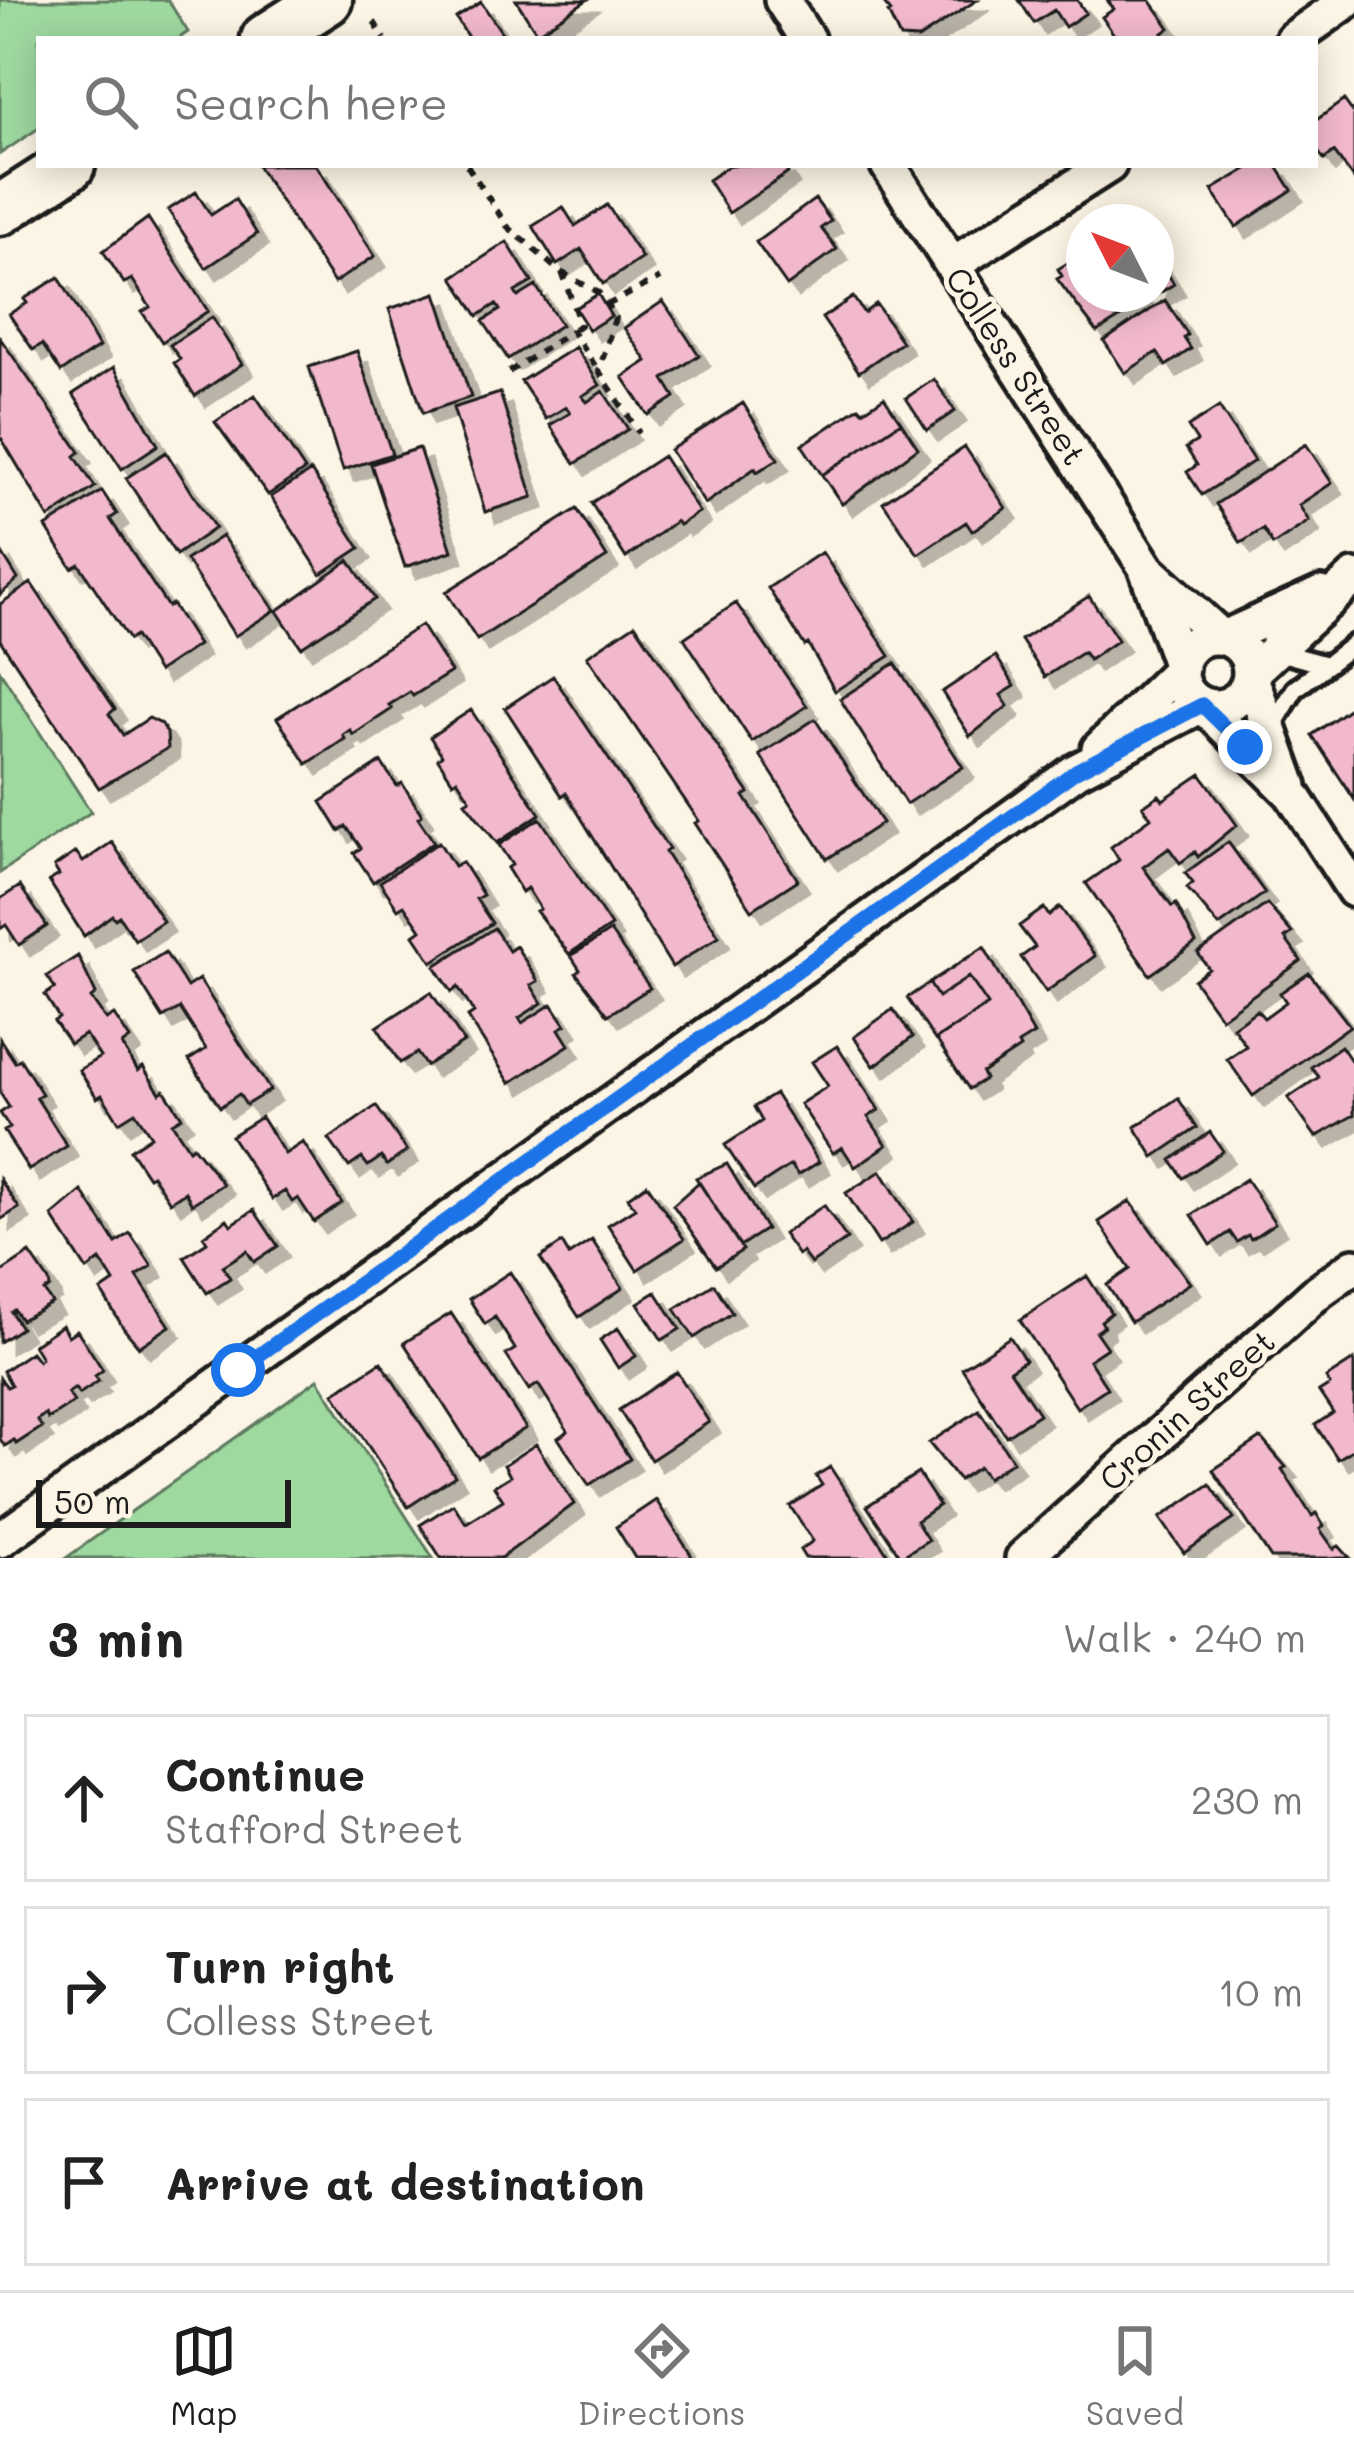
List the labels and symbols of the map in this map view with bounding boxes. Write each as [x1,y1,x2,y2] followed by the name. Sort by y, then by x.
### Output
[1066,204,1174,312] north arrow
[937,258,1097,472] street label: Colless Street
[1218,720,1272,774] route end
[1089,1319,1283,1499] street label: Cronin Street
[211,1343,265,1397] route start
[36,1474,291,1527] scale bar

